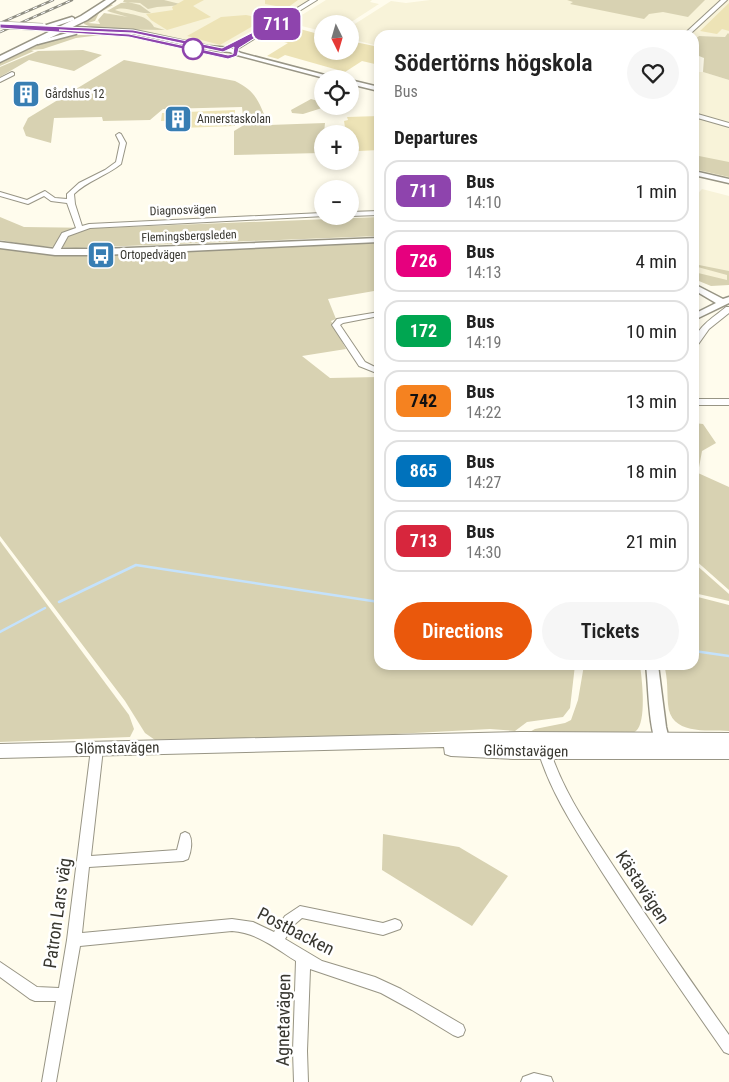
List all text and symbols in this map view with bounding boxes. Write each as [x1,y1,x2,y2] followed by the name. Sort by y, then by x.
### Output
[248,8,306,40] line badge: 711
[263,13,291,34] text: 711
[314,15,359,60] north arrow
[314,15,359,225] map controls
[182,38,204,60] unlabelled marker
[627,47,679,99] button: heart
[394,49,593,77] text: Södertörns högskola
[314,70,359,115] button: locate
[11,79,41,109] building icon: Gårdshus 12
[394,82,418,101] text: Bus
[45,87,105,101] place label: Gårdshus 12
[163,104,193,134] building icon: Annerstaskolan
[197,112,271,126] place label: Annerstaskolan
[314,125,359,170] button: +
[394,126,478,149] text: Departures
[466,170,495,193] text: Bus
[314,180,359,225] button: −
[410,180,437,201] text: 711
[635,180,677,203] text: 1 min
[466,193,501,212] text: 14:10
[149,202,217,218] street label: Diagnosvägen
[141,227,237,245] street label: Flemingsbergsleden
[86,240,116,270] bus stop icon: Ortopedvägen
[466,240,495,263] text: Bus
[120,248,186,262] place label: Ortopedvägen
[410,250,437,271] text: 726
[635,250,677,273] text: 4 min
[466,263,501,282] text: 14:13
[466,310,495,333] text: Bus
[410,320,437,341] text: 172
[626,320,677,343] text: 10 min
[466,333,501,352] text: 14:19
[466,380,495,403] text: Bus
[410,390,437,411] text: 742
[626,390,677,413] text: 13 min
[466,403,501,422] text: 14:22
[466,450,495,473] text: Bus
[410,460,437,481] text: 865
[626,460,677,483] text: 18 min
[466,473,501,492] text: 14:27
[466,520,495,543] text: Bus
[410,530,437,551] text: 713
[626,530,677,553] text: 21 min
[466,543,501,562] text: 14:30
[394,602,532,660] button: Directions
[542,602,679,660] button: Tickets
[75,738,159,758] street label: Glömstavägen
[484,741,568,761] street label: Glömstavägen
[612,847,674,927] street label: Kästavägen
[39,857,75,969] street label: Patron Lars väg
[254,903,338,959] street label: Postbacken
[272,974,294,1066] street label: Agnetavägen

